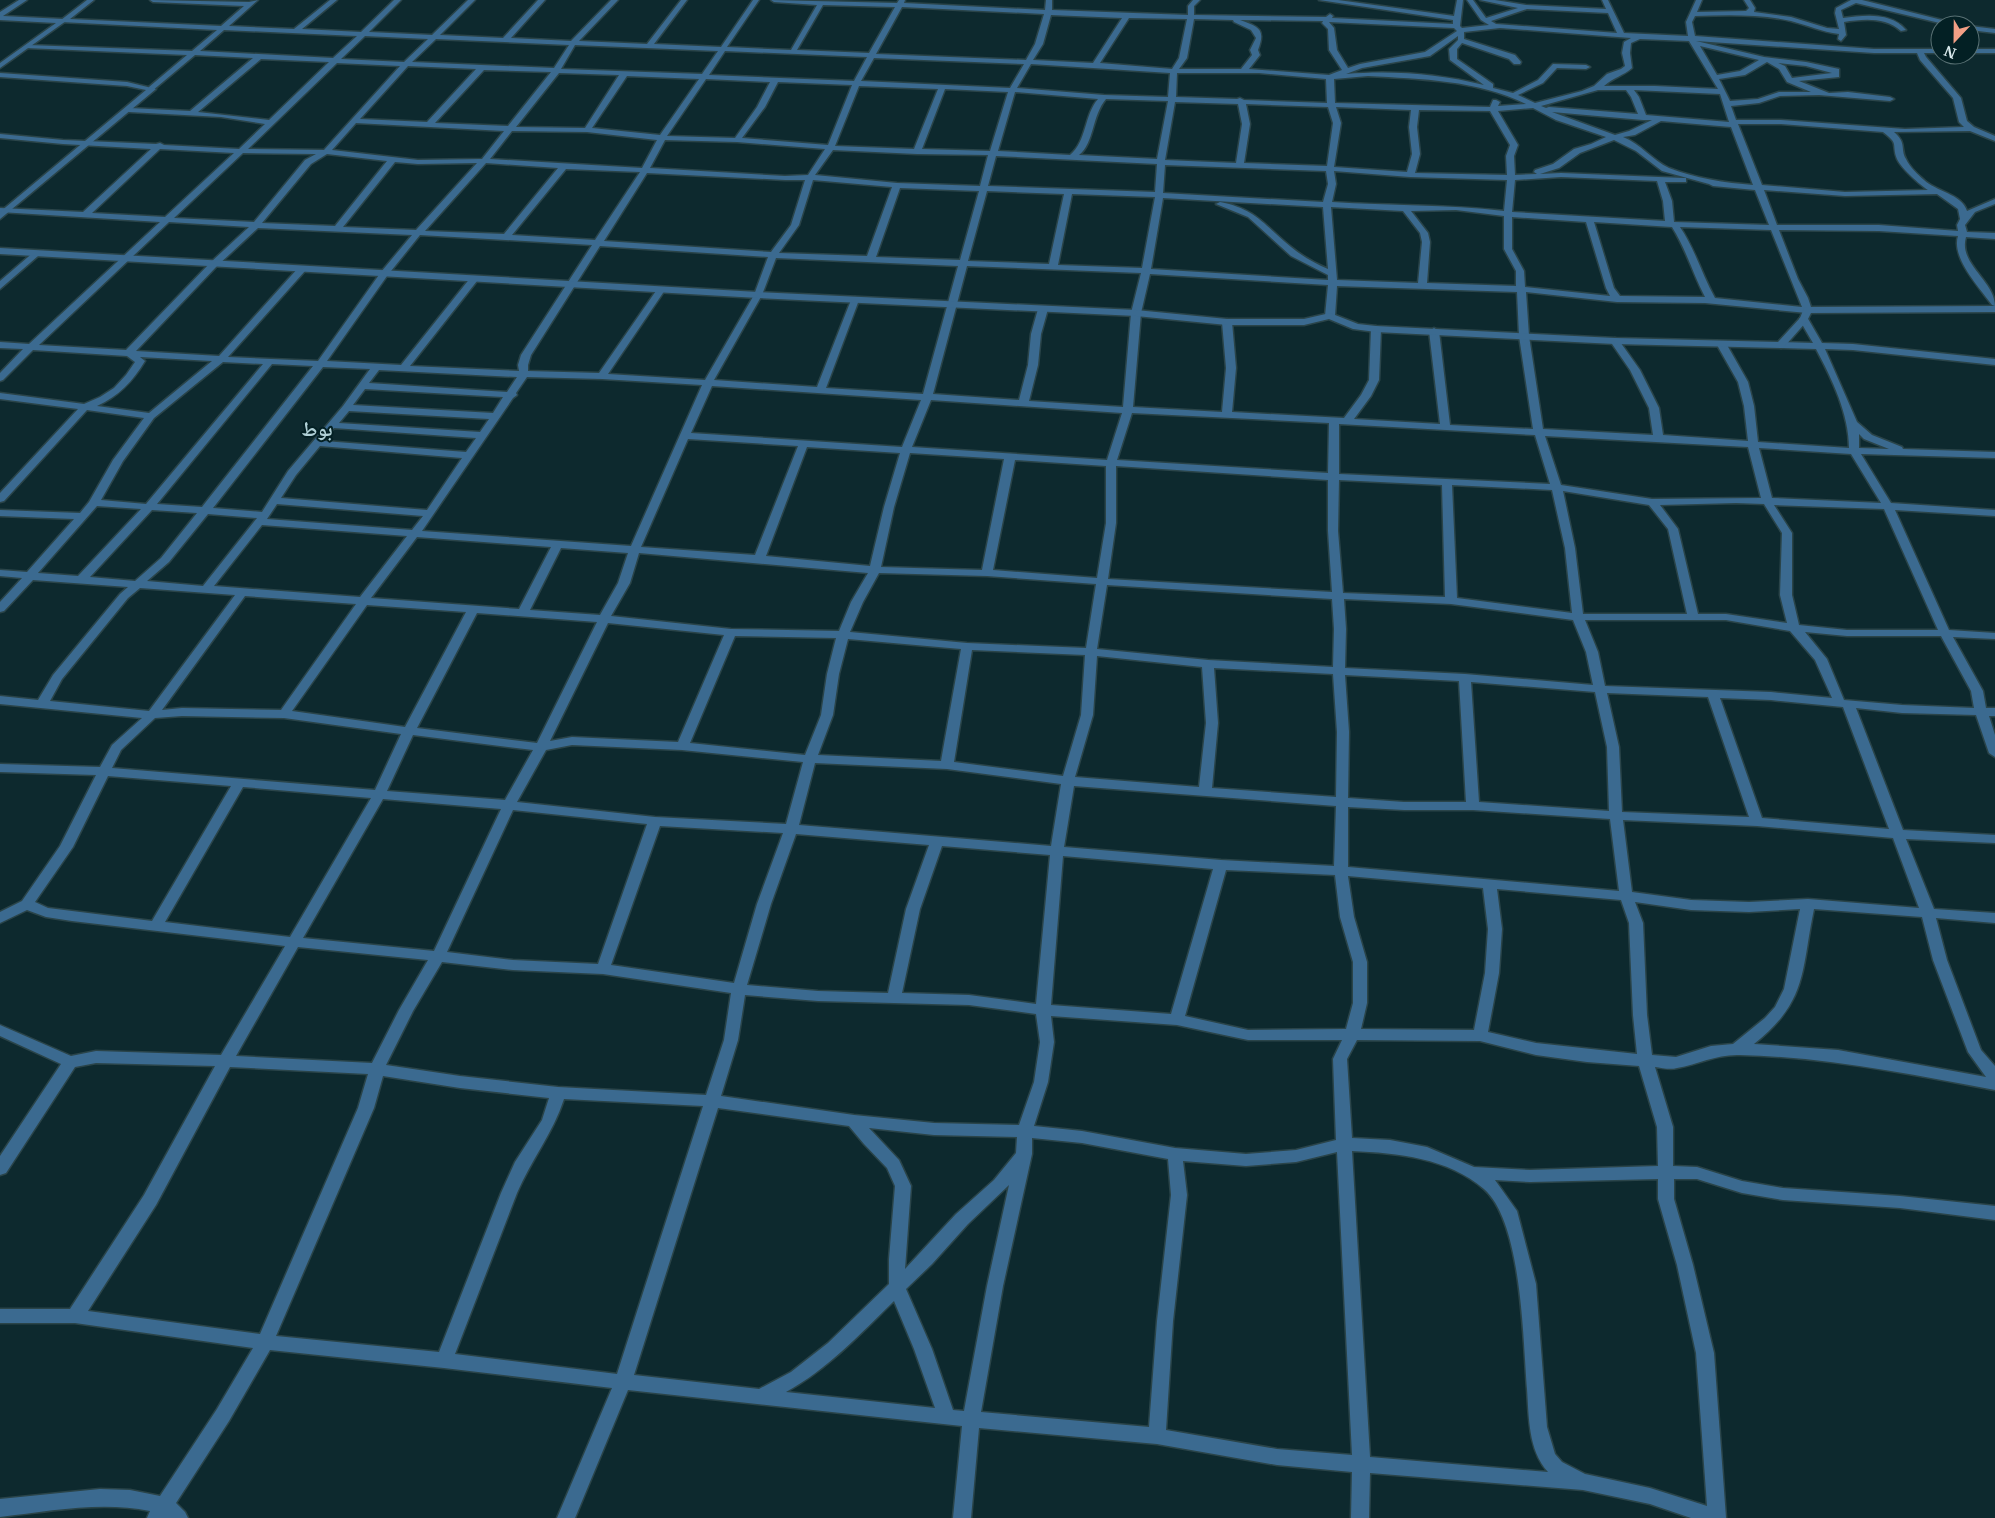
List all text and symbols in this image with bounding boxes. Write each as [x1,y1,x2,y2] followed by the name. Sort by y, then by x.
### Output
[1930,15,1980,65] north arrow
[1942,42,1959,62] text: N
[301,416,333,441] district label: بوط

